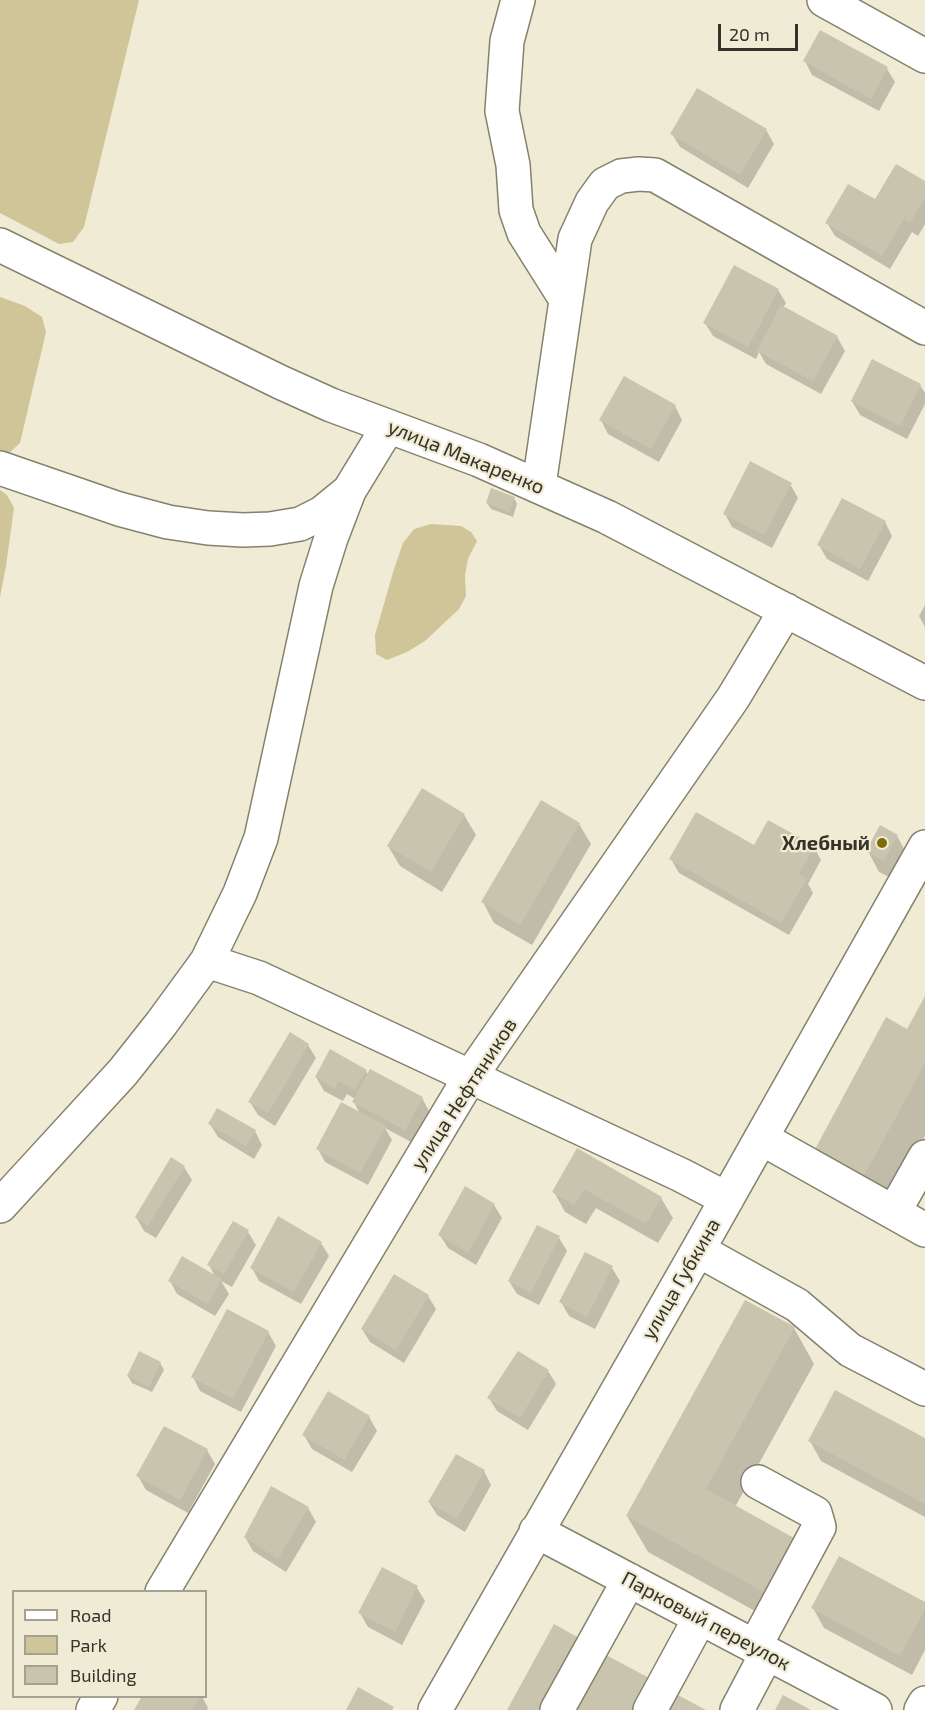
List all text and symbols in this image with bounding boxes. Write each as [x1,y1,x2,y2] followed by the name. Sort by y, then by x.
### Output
[721,12,800,50] scale bar
[729,23,770,45] text: 20 m
[384,415,548,499] street label: улица Макаренко
[782,831,870,855] place label: Хлебный
[875,836,889,850] marker: Хлебный
[406,1014,522,1174] street label: улица Нефтяников
[637,1214,725,1344] street label: улица Губкина
[617,1566,795,1676] street label: Парковый переулок
[12,1590,207,1698] legend
[70,1604,111,1626] text: Road
[70,1634,107,1656] text: Park
[70,1664,137,1686] text: Building

